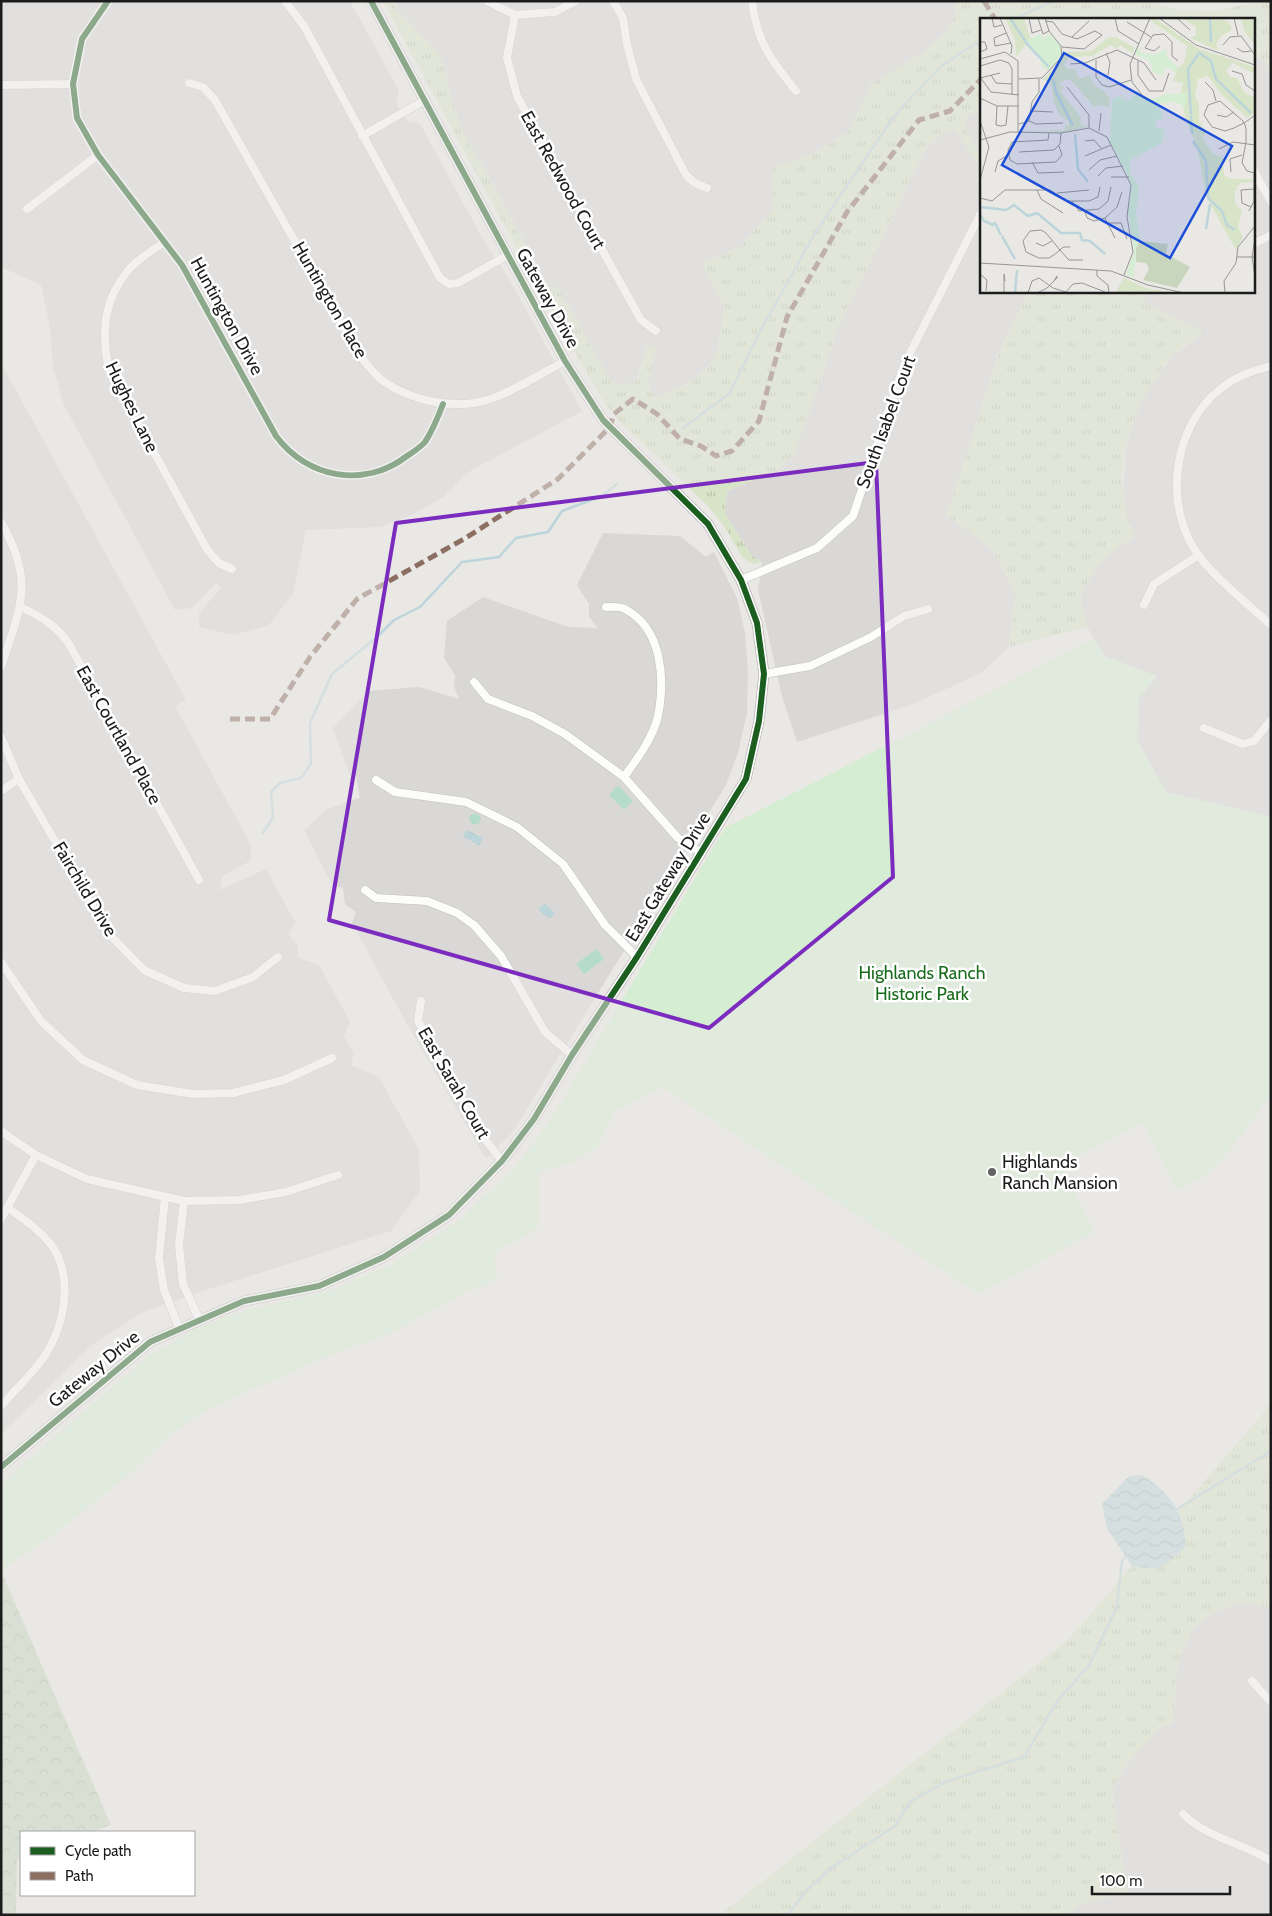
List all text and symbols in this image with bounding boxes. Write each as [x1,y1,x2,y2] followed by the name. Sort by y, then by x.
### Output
[980,18,1254,292] inset map
[516,107,610,253] street label: East Redwood Court
[288,238,372,362] street label: Huntington Place
[512,244,584,352] street label: Gateway Drive
[186,253,268,379] street label: Huntington Drive
[852,353,920,491] street label: South Isabel Court
[101,358,163,456] street label: Hughes Lane
[72,662,166,808] street label: East Courtland Place
[621,808,715,946] street label: East Gateway Drive
[48,838,122,940] street label: Fairchild Drive
[859,962,985,1005] park label: Highlands Ranch Historic Park
[413,1023,495,1143] street label: East Sarah Court
[1002,1151,1118,1194] place label: Highlands Ranch Mansion
[986,1166,998,1178] marker: Highlands Ranch Mansion
[44,1326,144,1412] street label: Gateway Drive
[20,1831,195,1896] legend
[65,1842,131,1860] text: Cycle path
[1092,1864,1230,1896] scale bar
[65,1867,94,1885] text: Path
[1100,1872,1142,1890] text: 100 m

